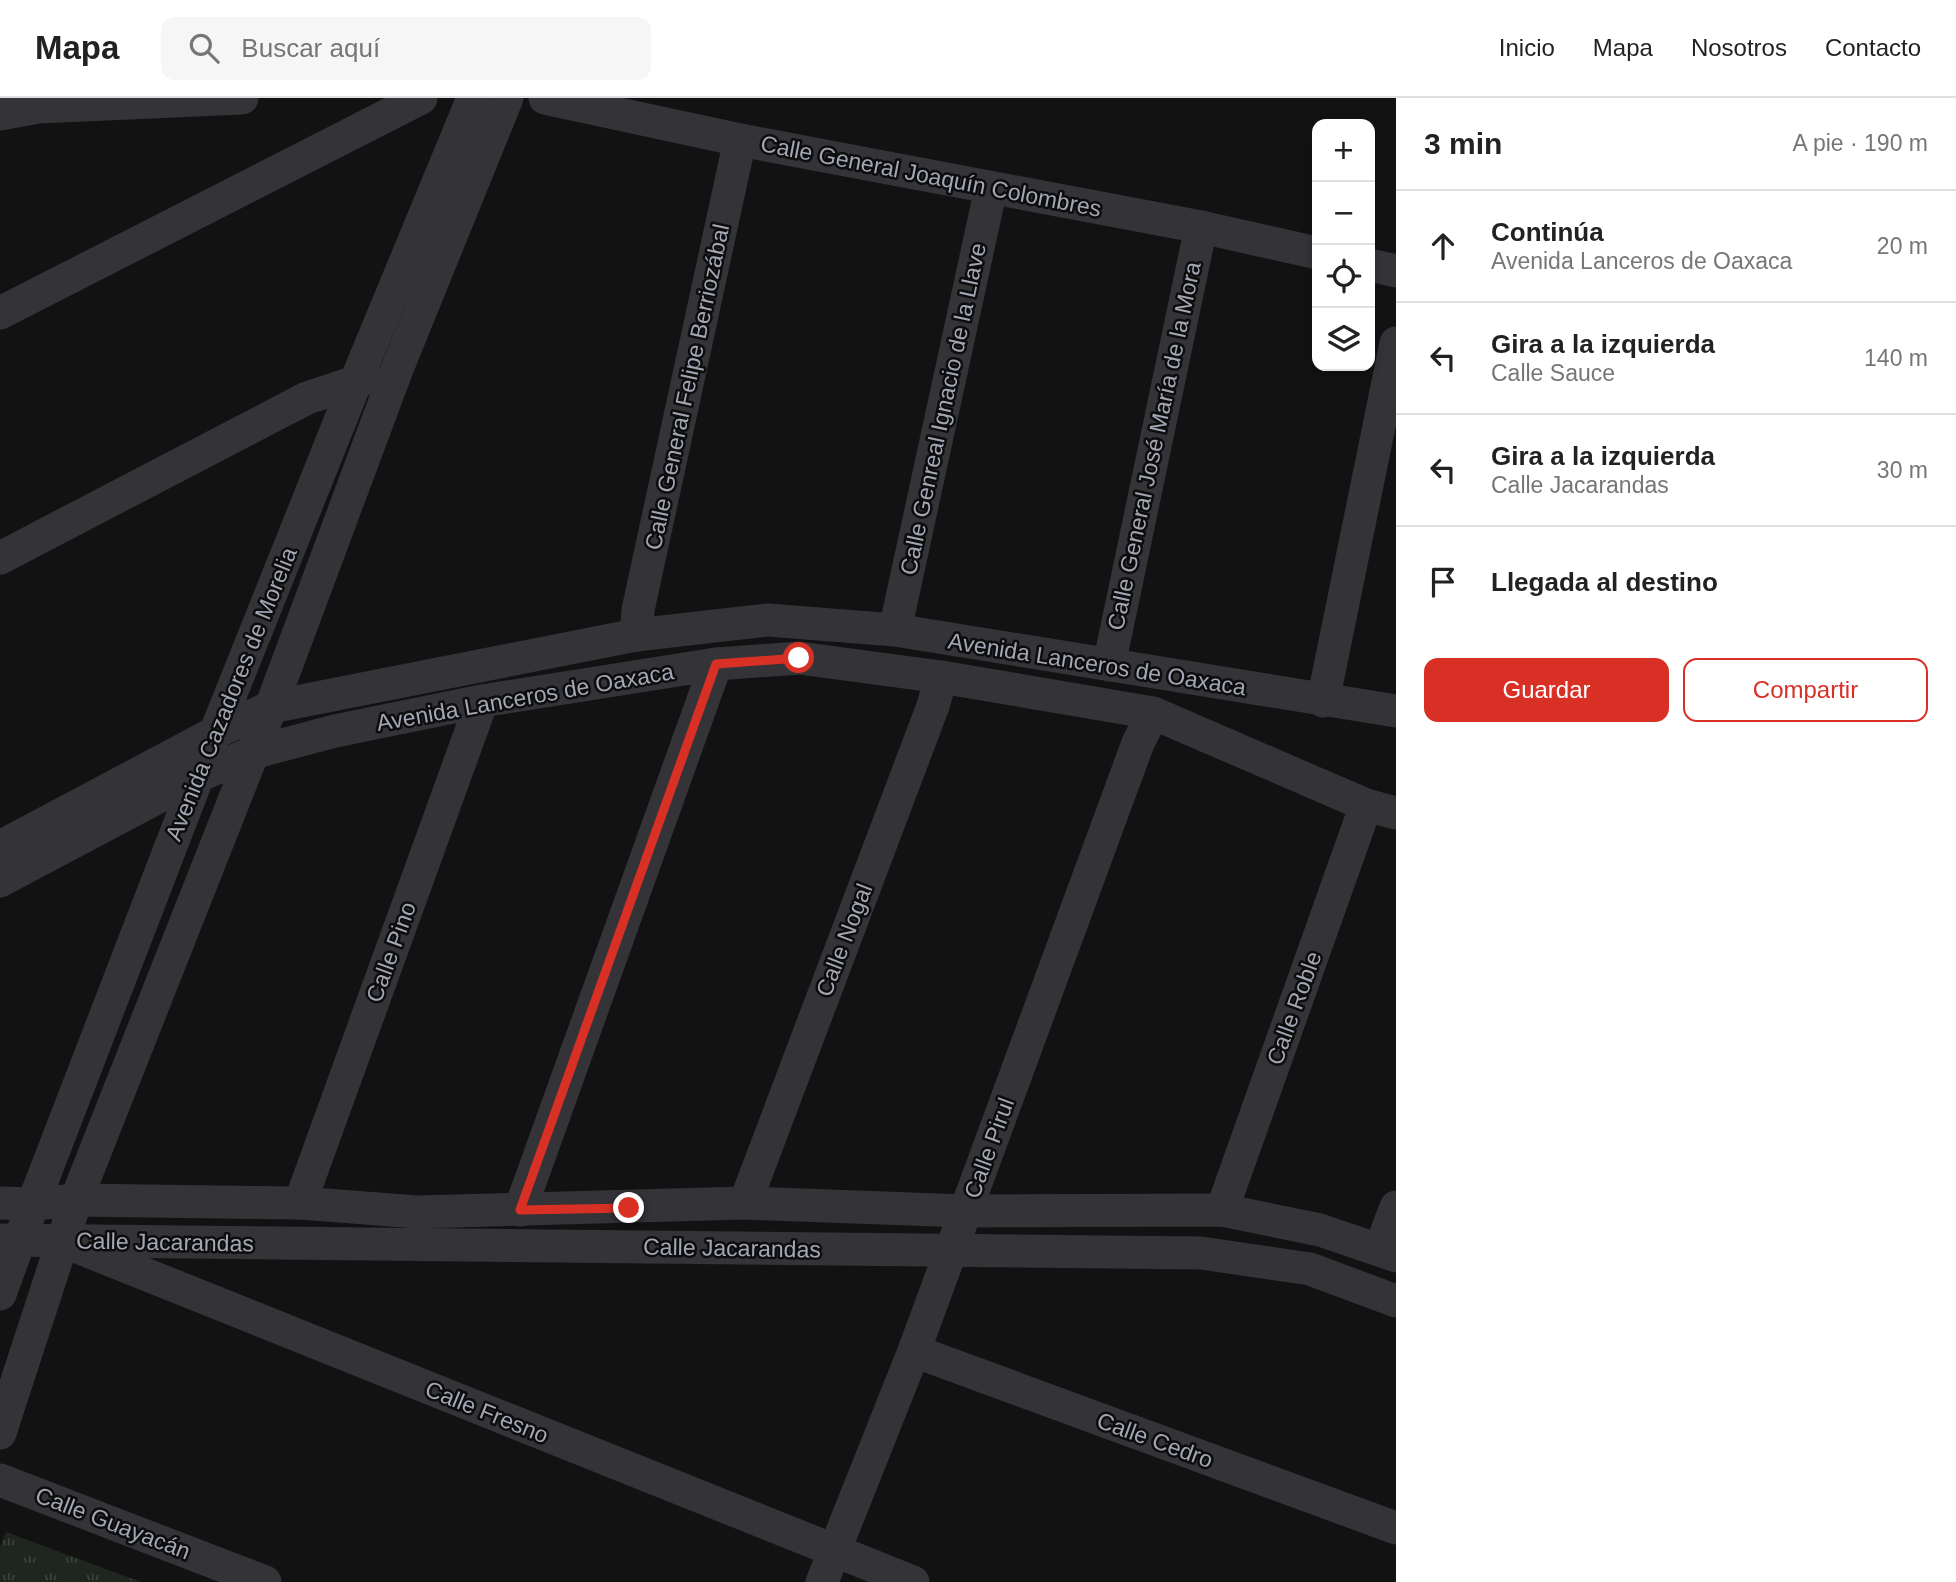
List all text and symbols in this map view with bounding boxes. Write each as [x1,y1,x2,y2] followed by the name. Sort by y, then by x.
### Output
[161,17,651,80] search box
[35,29,119,66] text: Mapa
[185,29,223,67] icon: search
[241,33,380,63] text: Buscar aquí
[1499,34,1555,61] text: Inicio
[1593,34,1653,61] text: Mapa
[1691,34,1787,61] text: Nosotros
[1825,34,1921,61] text: Contacto
[1312,119,1375,371] map controls
[1312,119,1375,182] button: +
[1424,127,1502,160] text: 3 min
[758,130,1104,222] street label: Calle General Joaquín Colombres
[1792,130,1928,156] text: A pie · 190 m
[1312,182,1375,245] button: −
[1491,217,1604,247] text: Continúa
[640,222,734,552] street label: Calle General Felipe Berriozábal
[1424,227,1462,265] icon: ahead
[1877,233,1928,259] text: 20 m
[895,241,991,577] street label: Calle Genreal Ignacio de la Llave
[1312,245,1375,308] button: locate
[1491,248,1792,274] text: Avenida Lanceros de Oaxaca
[1102,259,1206,633] street label: Calle General José María de la Mora
[1312,308,1375,371] button: layers
[1491,329,1715,359] text: Gira a la izquierda
[1424,339,1462,377] icon: left
[1864,345,1928,371] text: 140 m
[1491,360,1615,386] text: Calle Sauce
[1491,441,1715,471] text: Gira a la izquierda
[1424,451,1462,489] icon: left
[1877,457,1928,483] text: 30 m
[1491,472,1669,498] text: Calle Jacarandas
[160,543,302,844] street label: Avenida Cazadores de Morelia
[1424,563,1462,601] icon: arrive
[1491,567,1718,597] text: Llegada al destino
[946,628,1248,700] street label: Avenida Lanceros de Oaxaca
[783,642,814,673] route start
[374,658,676,736] street label: Avenida Lanceros de Oaxaca
[1424,658,1669,722] button: Guardar
[1683,658,1928,722] button: Compartir
[811,880,877,1000] street label: Calle Nogal
[361,898,421,1006] street label: Calle Pino
[1261,948,1327,1068] street label: Calle Roble
[959,1094,1019,1202] street label: Calle Pirul
[613,1192,644,1223] route end
[76,1227,254,1257] street label: Calle Jacarandas
[643,1233,821,1263] street label: Calle Jacarandas
[422,1376,552,1448] street label: Calle Fresno
[1093,1407,1217,1473] street label: Calle Cedro
[32,1482,194,1564] street label: Calle Guayacán

